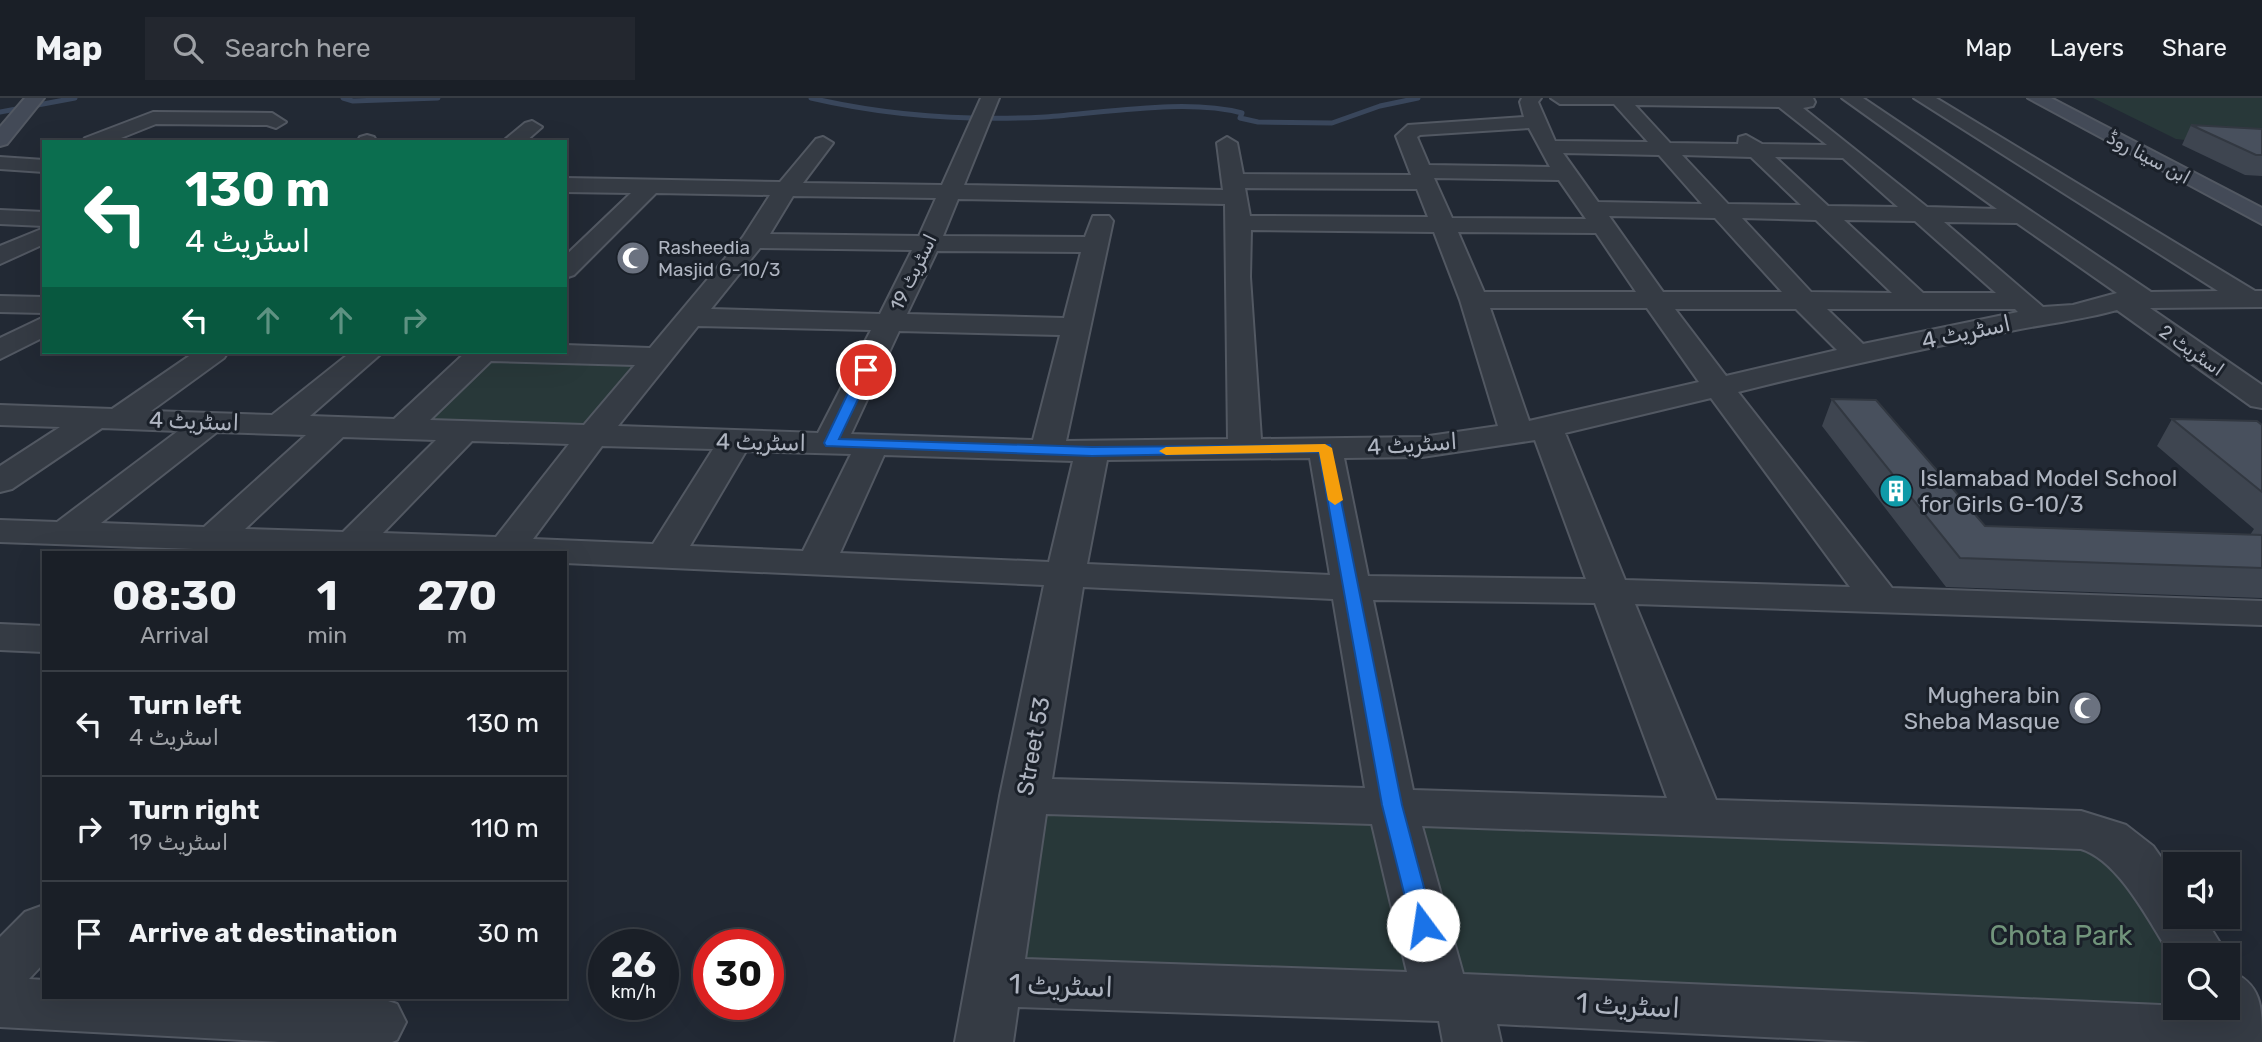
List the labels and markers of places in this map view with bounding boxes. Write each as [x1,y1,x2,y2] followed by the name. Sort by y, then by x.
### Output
[658,236,781,281] place label: Rasheedia Masjid G-10/3
[614,239,652,277] mosque icon: Rasheedia Masjid G-10/3
[836,340,896,400] pin
[1920,464,2177,518] place label: Islamabad Model School for Girls G-10/3
[1877,472,1915,510] building icon: Islamabad Model School for Girls G-10/3
[1904,681,2060,735] place label: Mughera bin Sheba Masque
[2066,689,2104,727] mosque icon: Mughera bin Sheba Masque

